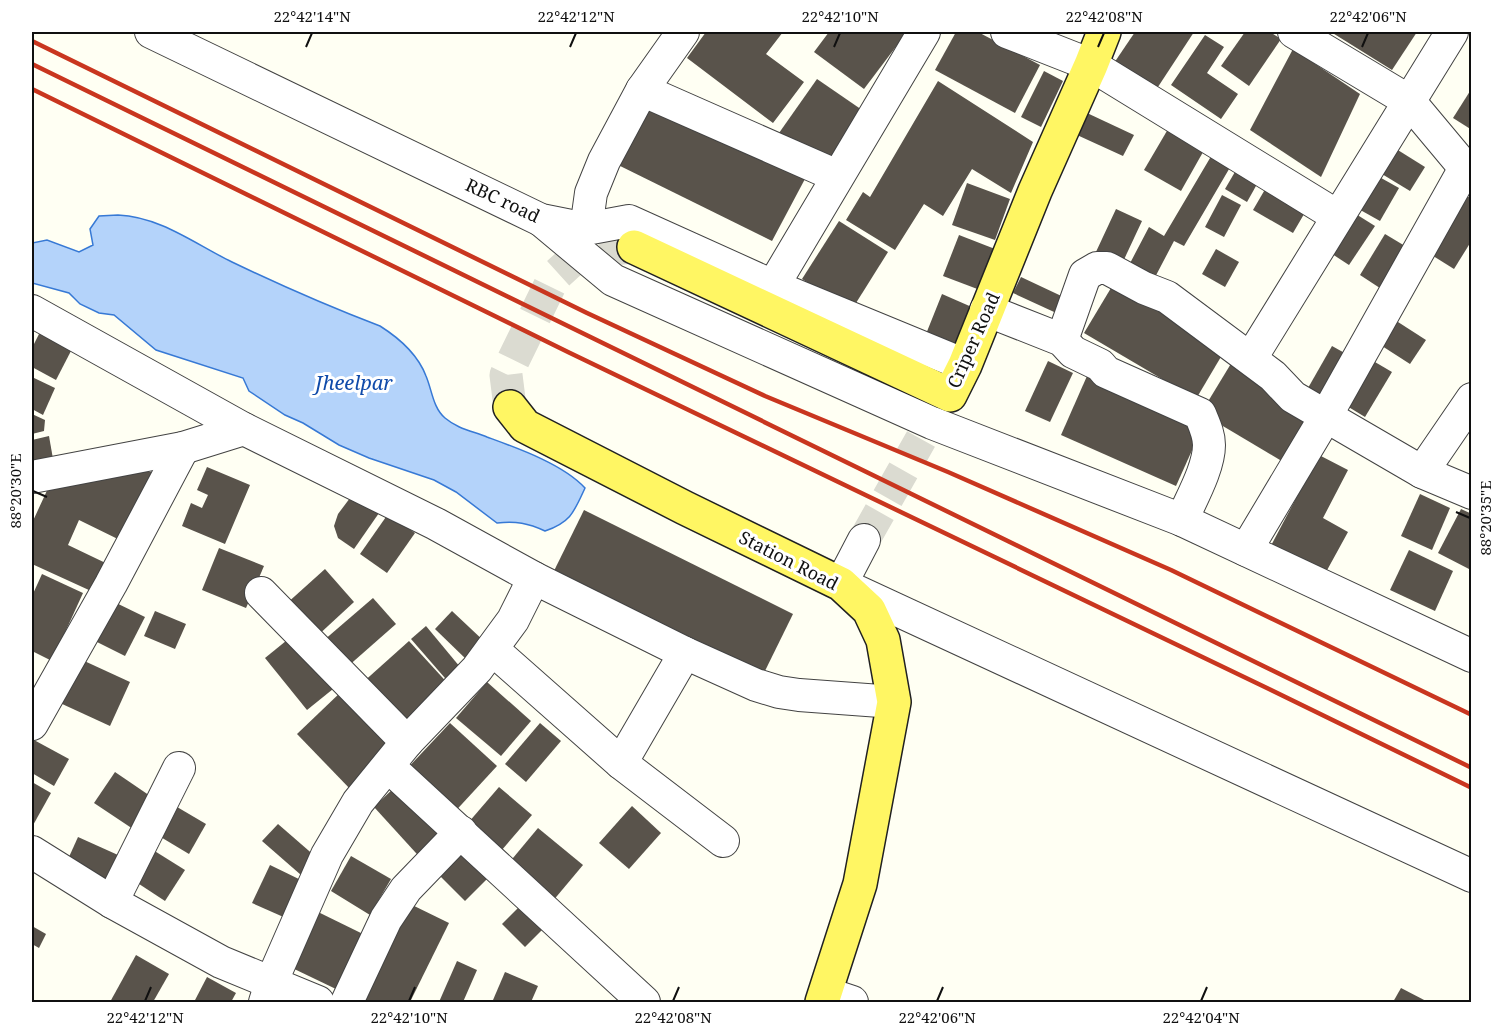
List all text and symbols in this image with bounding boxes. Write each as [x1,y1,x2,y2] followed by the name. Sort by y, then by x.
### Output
[273,6,351,26] text: 22°42'14"N
[537,6,615,26] text: 22°42'12"N
[801,6,879,26] text: 22°42'10"N
[1065,6,1143,26] text: 22°42'08"N
[1329,6,1407,26] text: 22°42'06"N
[462,172,544,228] street label: RBC road
[941,288,1005,392] street label: Criper Road
[311,369,393,396] water label: Jheelpar
[5,453,25,529] text: 88°20'30"E
[1475,480,1495,556] text: 88°20'35"E
[735,525,843,595] street label: Station Road
[106,1007,184,1027] text: 22°42'12"N
[370,1007,448,1027] text: 22°42'10"N
[634,1007,712,1027] text: 22°42'08"N
[898,1007,976,1027] text: 22°42'06"N
[1162,1007,1240,1027] text: 22°42'04"N

